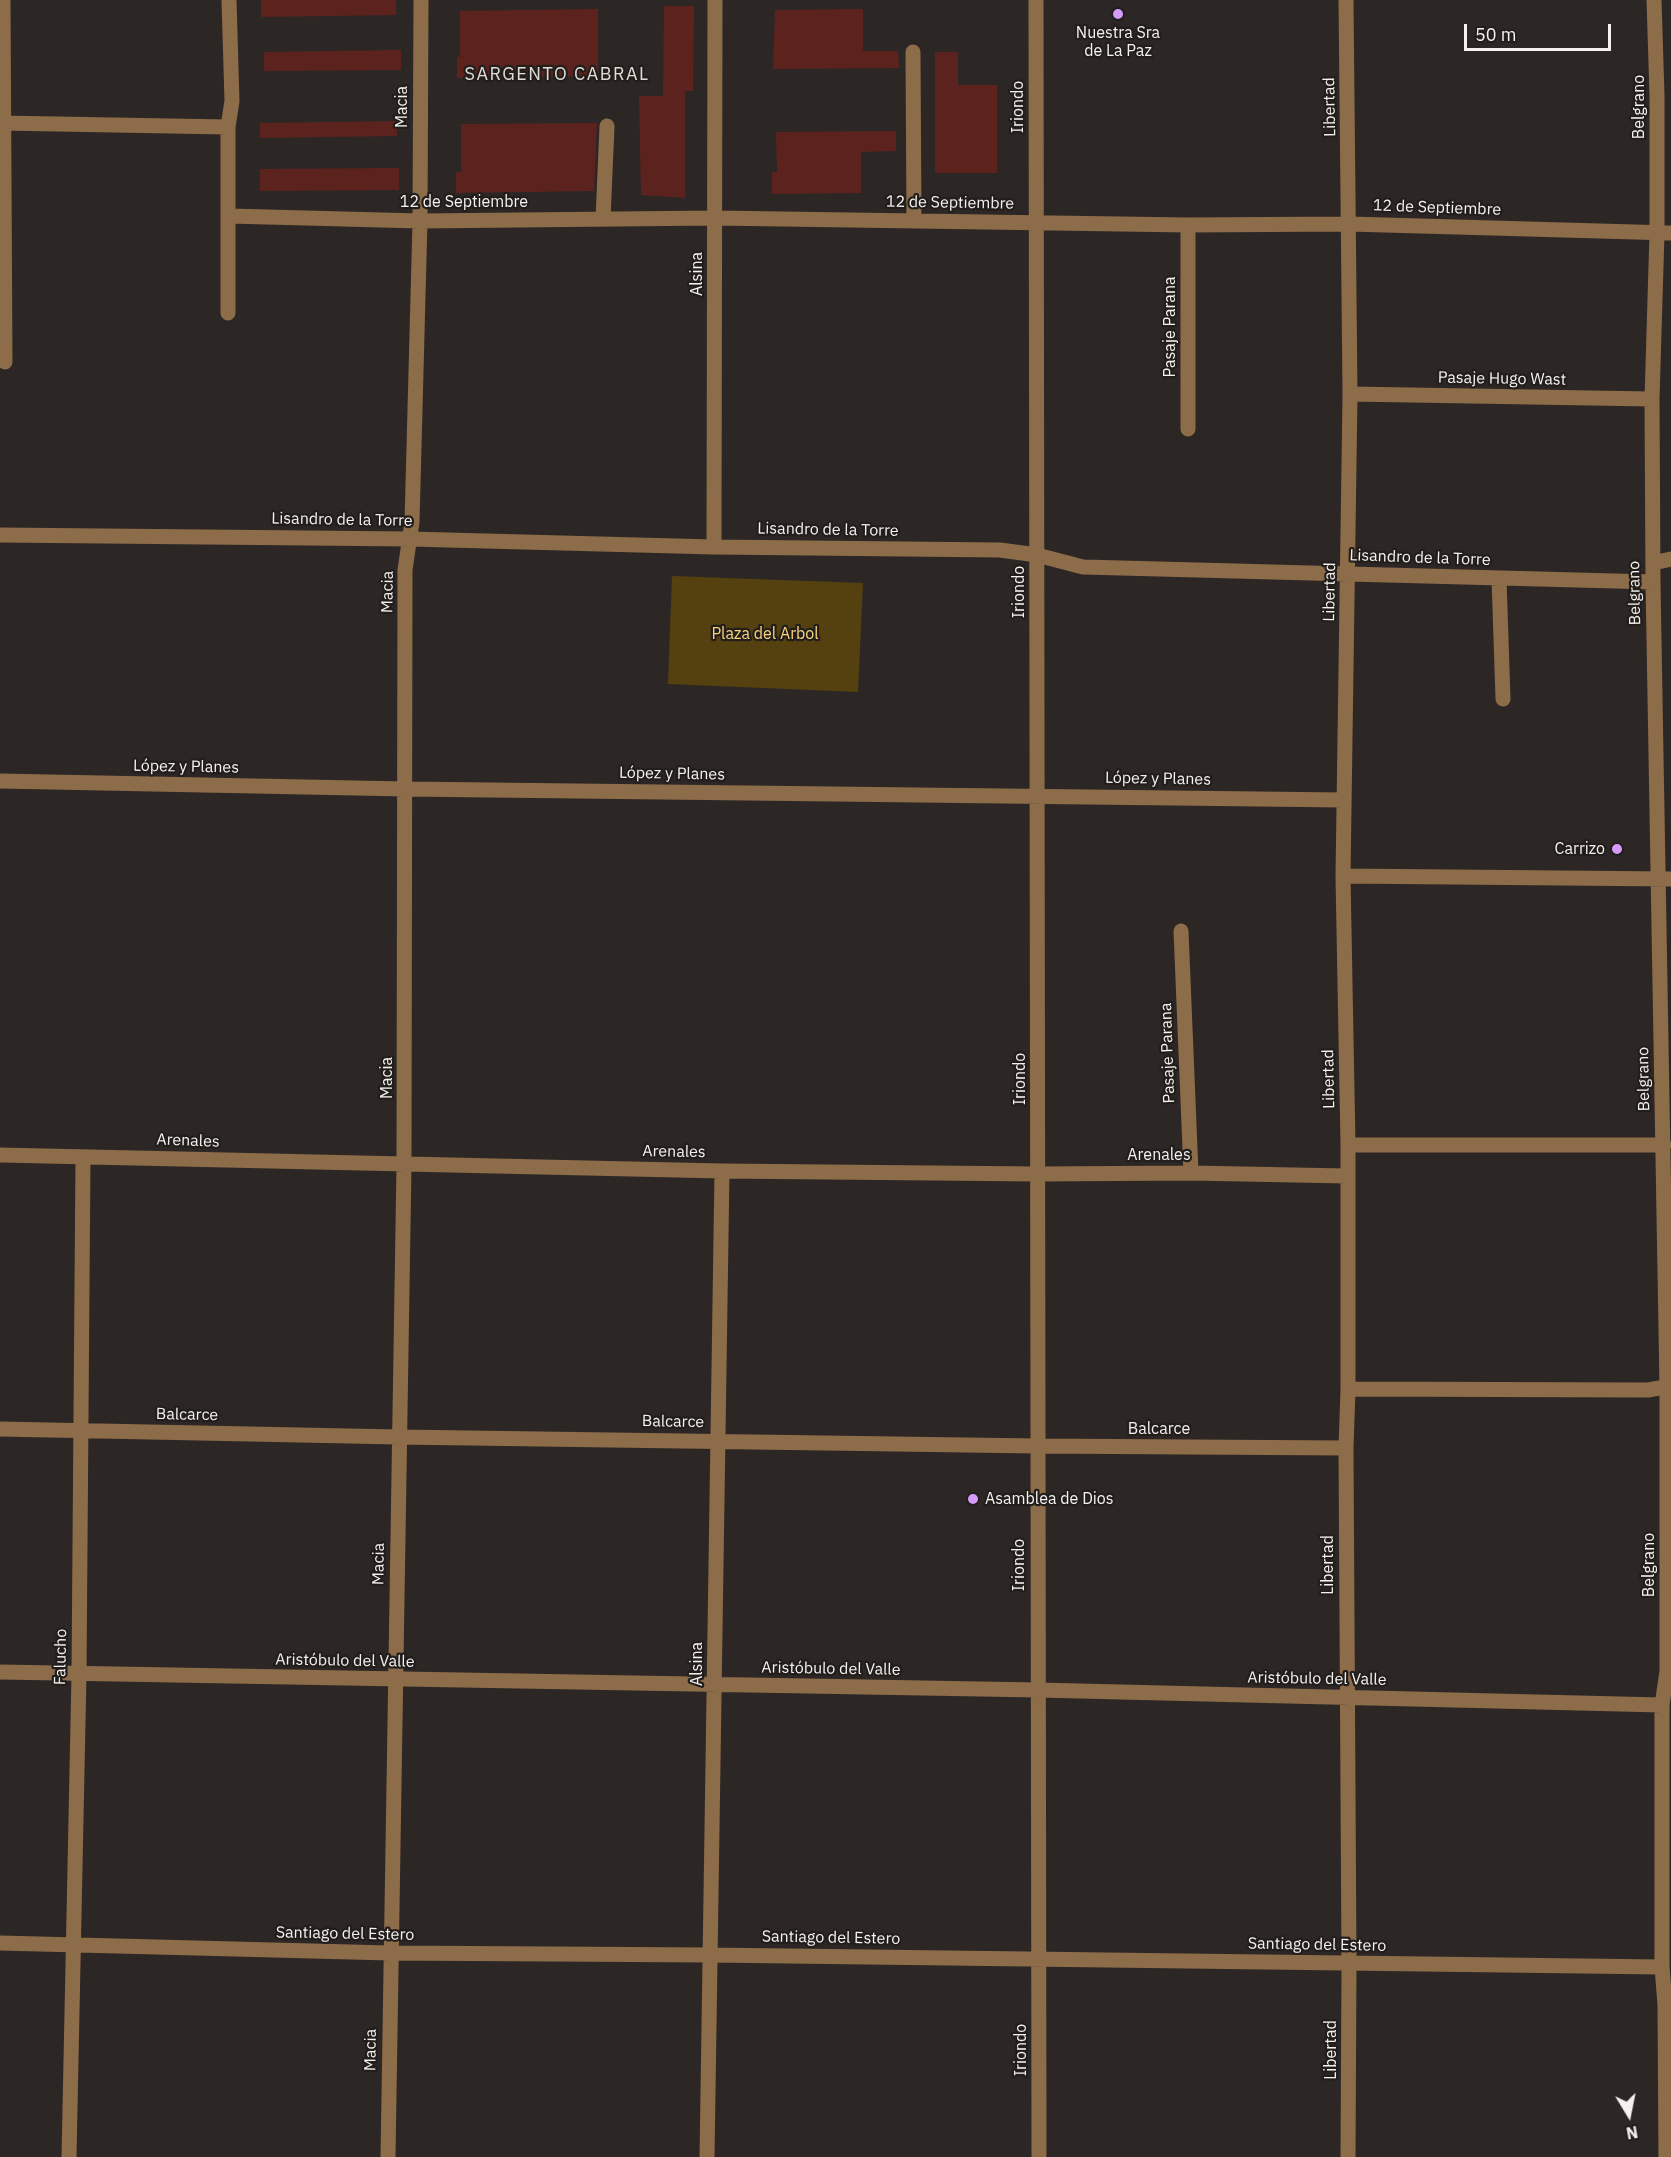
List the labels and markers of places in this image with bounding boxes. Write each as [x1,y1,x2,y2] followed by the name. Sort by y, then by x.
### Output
[1111,7,1125,21] marker: Nuestra Sra de La Paz
[1076,23,1160,61] place label: Nuestra Sra de La Paz
[1555,839,1605,859] place label: Carrizo
[1610,842,1624,856] marker: Carrizo
[985,1489,1114,1509] place label: Asamblea de Dios
[966,1492,980,1506] marker: Asamblea de Dios

